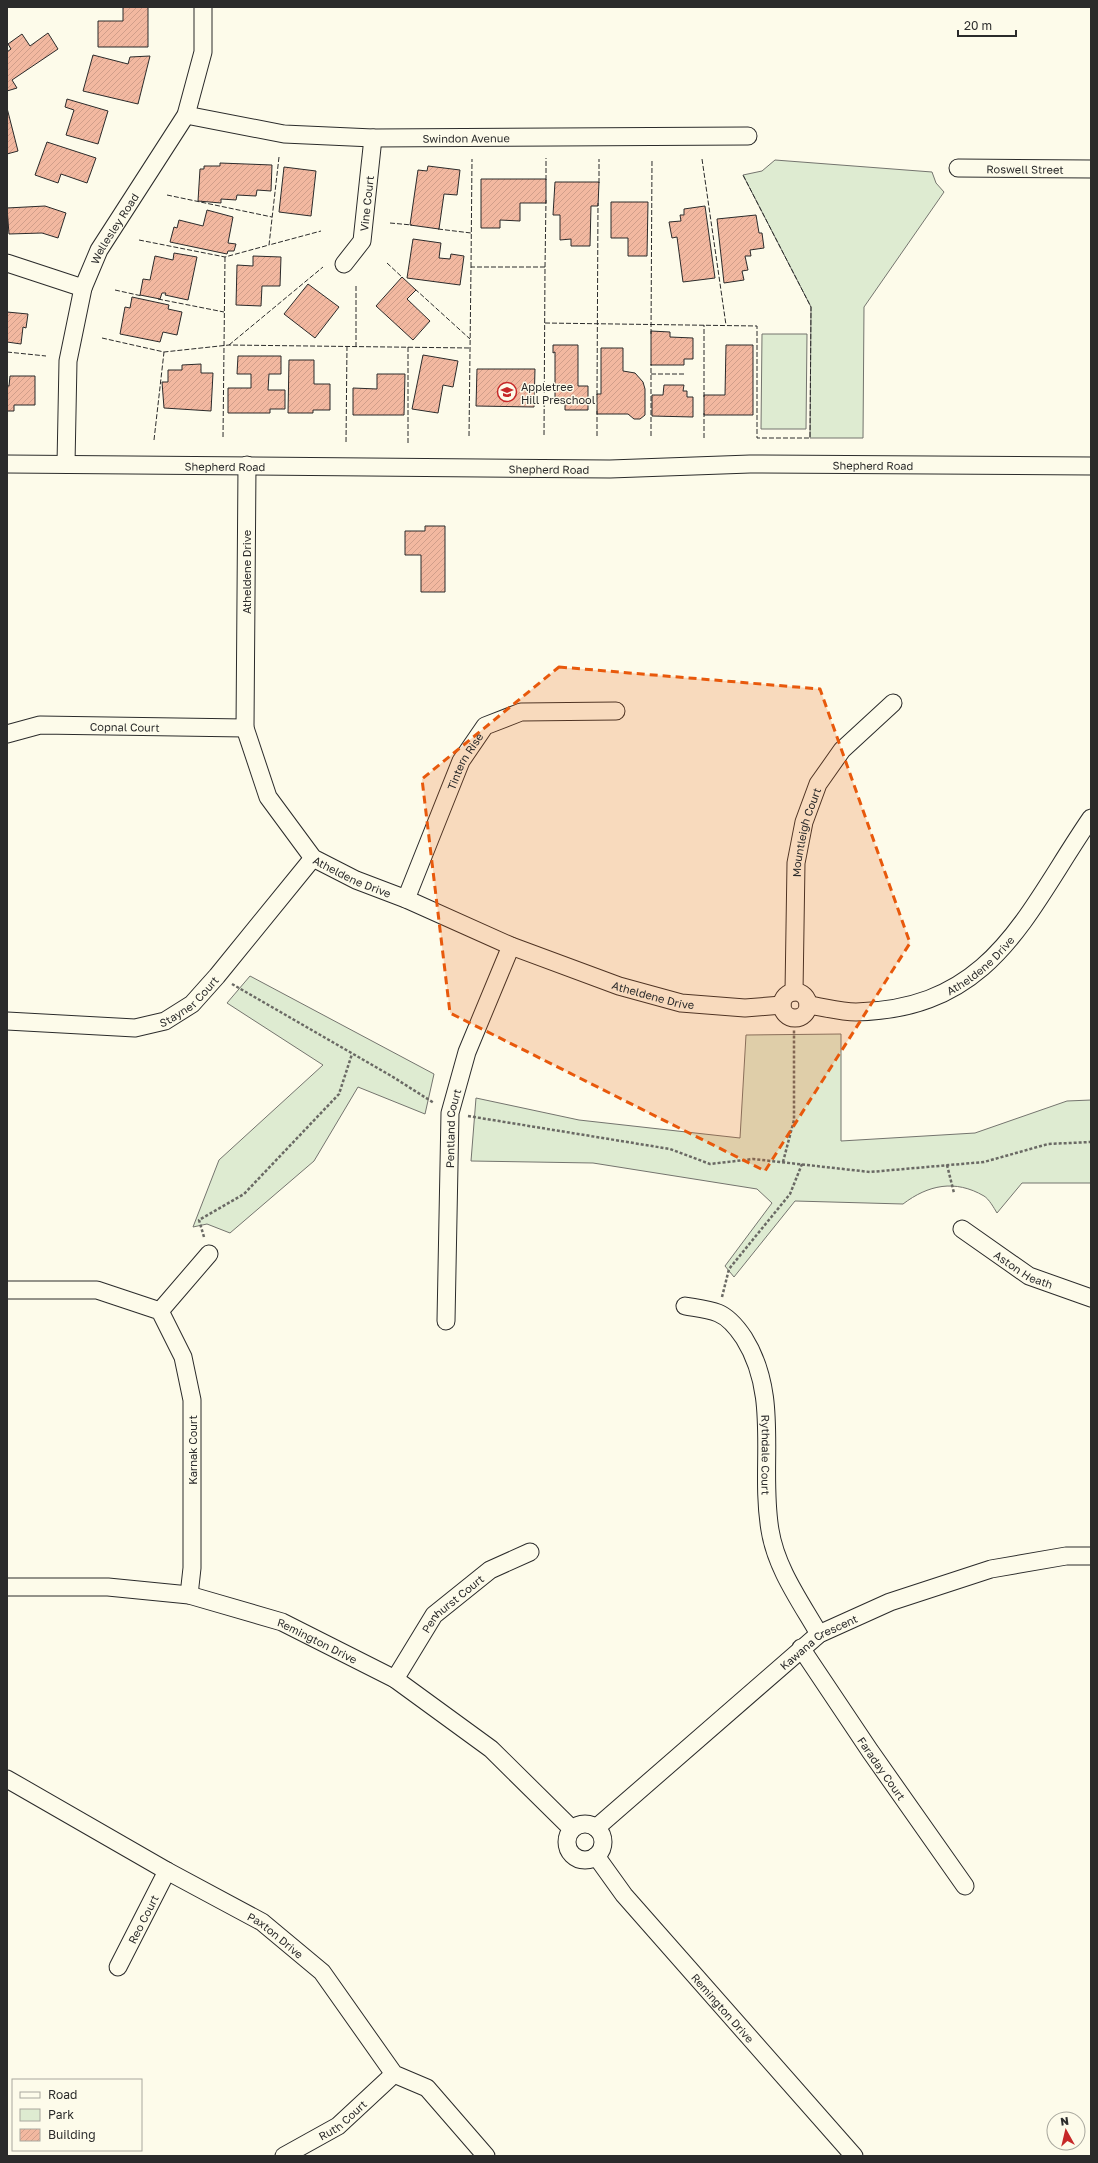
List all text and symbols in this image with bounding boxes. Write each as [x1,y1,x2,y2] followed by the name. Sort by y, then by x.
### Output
[958,12,1016,38] scale bar
[964,18,992,33] text: 20 m
[422,131,510,144] street label: Swindon Avenue
[986,162,1064,175] street label: Roswell Street
[357,175,375,232] street label: Vine Court
[87,190,141,266] street label: Wellesley Road
[521,380,596,406] place label: Appletree Hill Preschool
[496,381,518,403] school or university icon: Appletree Hill Preschool
[832,458,913,471] street label: Shepherd Road
[185,459,265,473] street label: Shepherd Road
[509,462,589,475] street label: Shepherd Road
[240,530,253,614] street label: Atheldene Drive
[90,719,160,733] street label: Copnal Court
[444,730,485,792] street label: Tintern Rise
[789,786,823,877] street label: Mountleigh Court
[311,853,393,899] street label: Atheldene Drive
[944,933,1016,997] street label: Atheldene Drive
[158,973,221,1029] street label: Stayner Court
[610,978,695,1011] street label: Atheldene Drive
[442,1087,463,1168] street label: Pentland Court
[992,1247,1055,1290] street label: Aston Heath
[760,1414,773,1495] street label: Rythdale Court
[186,1415,199,1485] street label: Karnak Court
[418,1571,486,1635] street label: Penhurst Court
[777,1611,859,1672] street label: Kawana Crescent
[276,1615,360,1665] street label: Remington Drive
[856,1734,909,1802] street label: Faraday Court
[125,1892,160,1945] street label: Reo Court
[246,1909,306,1960] street label: Paxton Drive
[689,1970,757,2045] street label: Remington Drive
[12,2079,142,2151] legend
[48,2087,77,2102] text: Road
[316,2097,369,2142] street label: Ruth Court
[48,2107,74,2122] text: Park
[1046,2111,1086,2151] north arrow
[1059,2114,1070,2128] text: N
[48,2127,96,2142] text: Building

